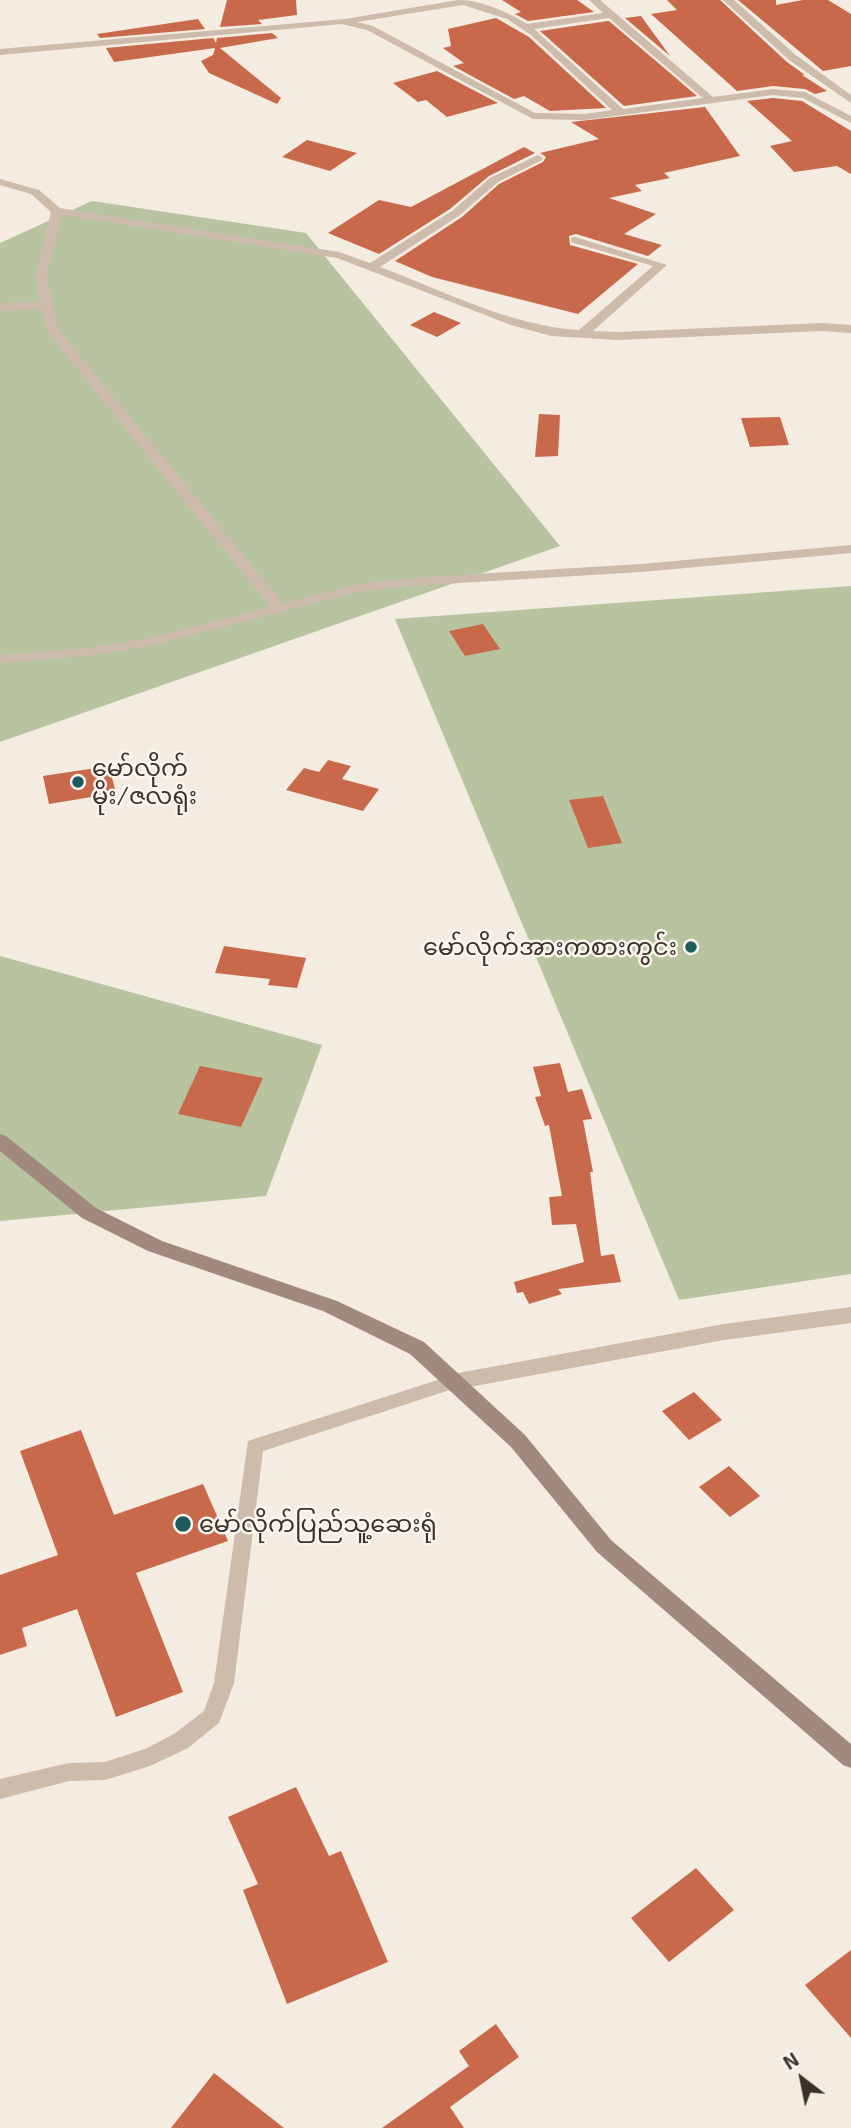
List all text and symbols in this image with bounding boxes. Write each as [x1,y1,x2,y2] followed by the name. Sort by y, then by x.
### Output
[92,754,197,810] place label: မော်လိုက် မိုး/ဇလရုံး
[70,774,86,790] marker: မော်လိုက် မိုး/ဇလရုံး
[423,933,677,961] place label: မော်လိုက်အားကစားကွင်း
[683,939,699,955] marker: မော်လိုက်အားကစားကွင်း
[199,1510,437,1538] place label: မော်လိုက်ပြည်သူ့ဆေးရုံ
[173,1514,193,1534] marker: မော်လိုက်ပြည်သူ့ဆေးရုံ
[767,2044,837,2114] north arrow
[779,2047,803,2074] text: N

